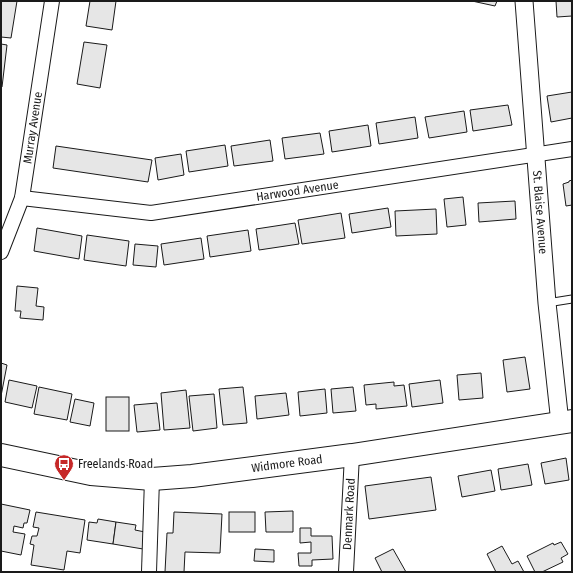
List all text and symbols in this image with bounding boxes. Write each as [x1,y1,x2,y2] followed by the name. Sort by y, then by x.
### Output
[20,91,45,165] street label: Murray Avenue
[530,170,550,255] street label: St. Blaise Avenue
[255,178,340,204] street label: Harwood Avenue
[250,452,323,475] street label: Widmore Road
[53,453,75,481] bus stop icon: Freelands Road
[78,457,153,471] place label: Freelands Road
[340,478,358,550] street label: Denmark Road

